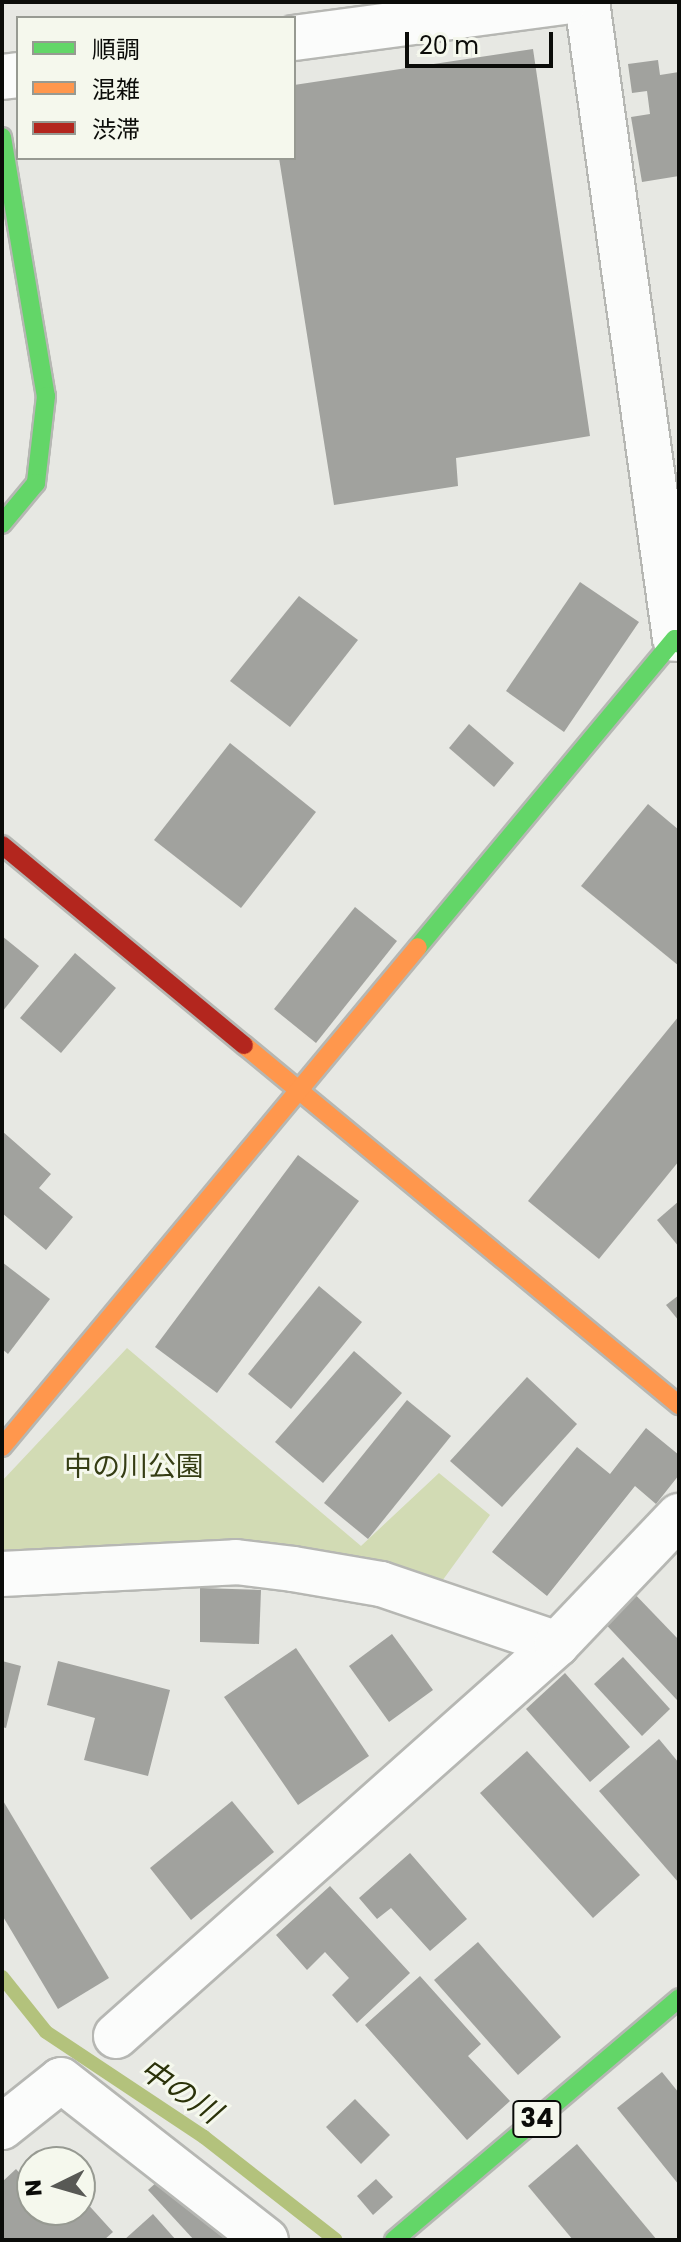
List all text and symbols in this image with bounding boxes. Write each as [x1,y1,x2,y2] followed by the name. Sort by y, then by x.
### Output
[16,16,296,160] legend
[409,16,557,66] scale bar
[419,29,479,62] text: 20 m
[92,33,140,66] text: 順調
[92,73,140,106] text: 混雑
[92,113,140,146] text: 渋滞
[64,1450,204,1484] park label: 中の川公園
[133,2051,227,2131] water label: 中の川
[511,2097,563,2141] road number: 34
[16,2146,96,2226] north arrow
[17,2178,50,2198] text: N

